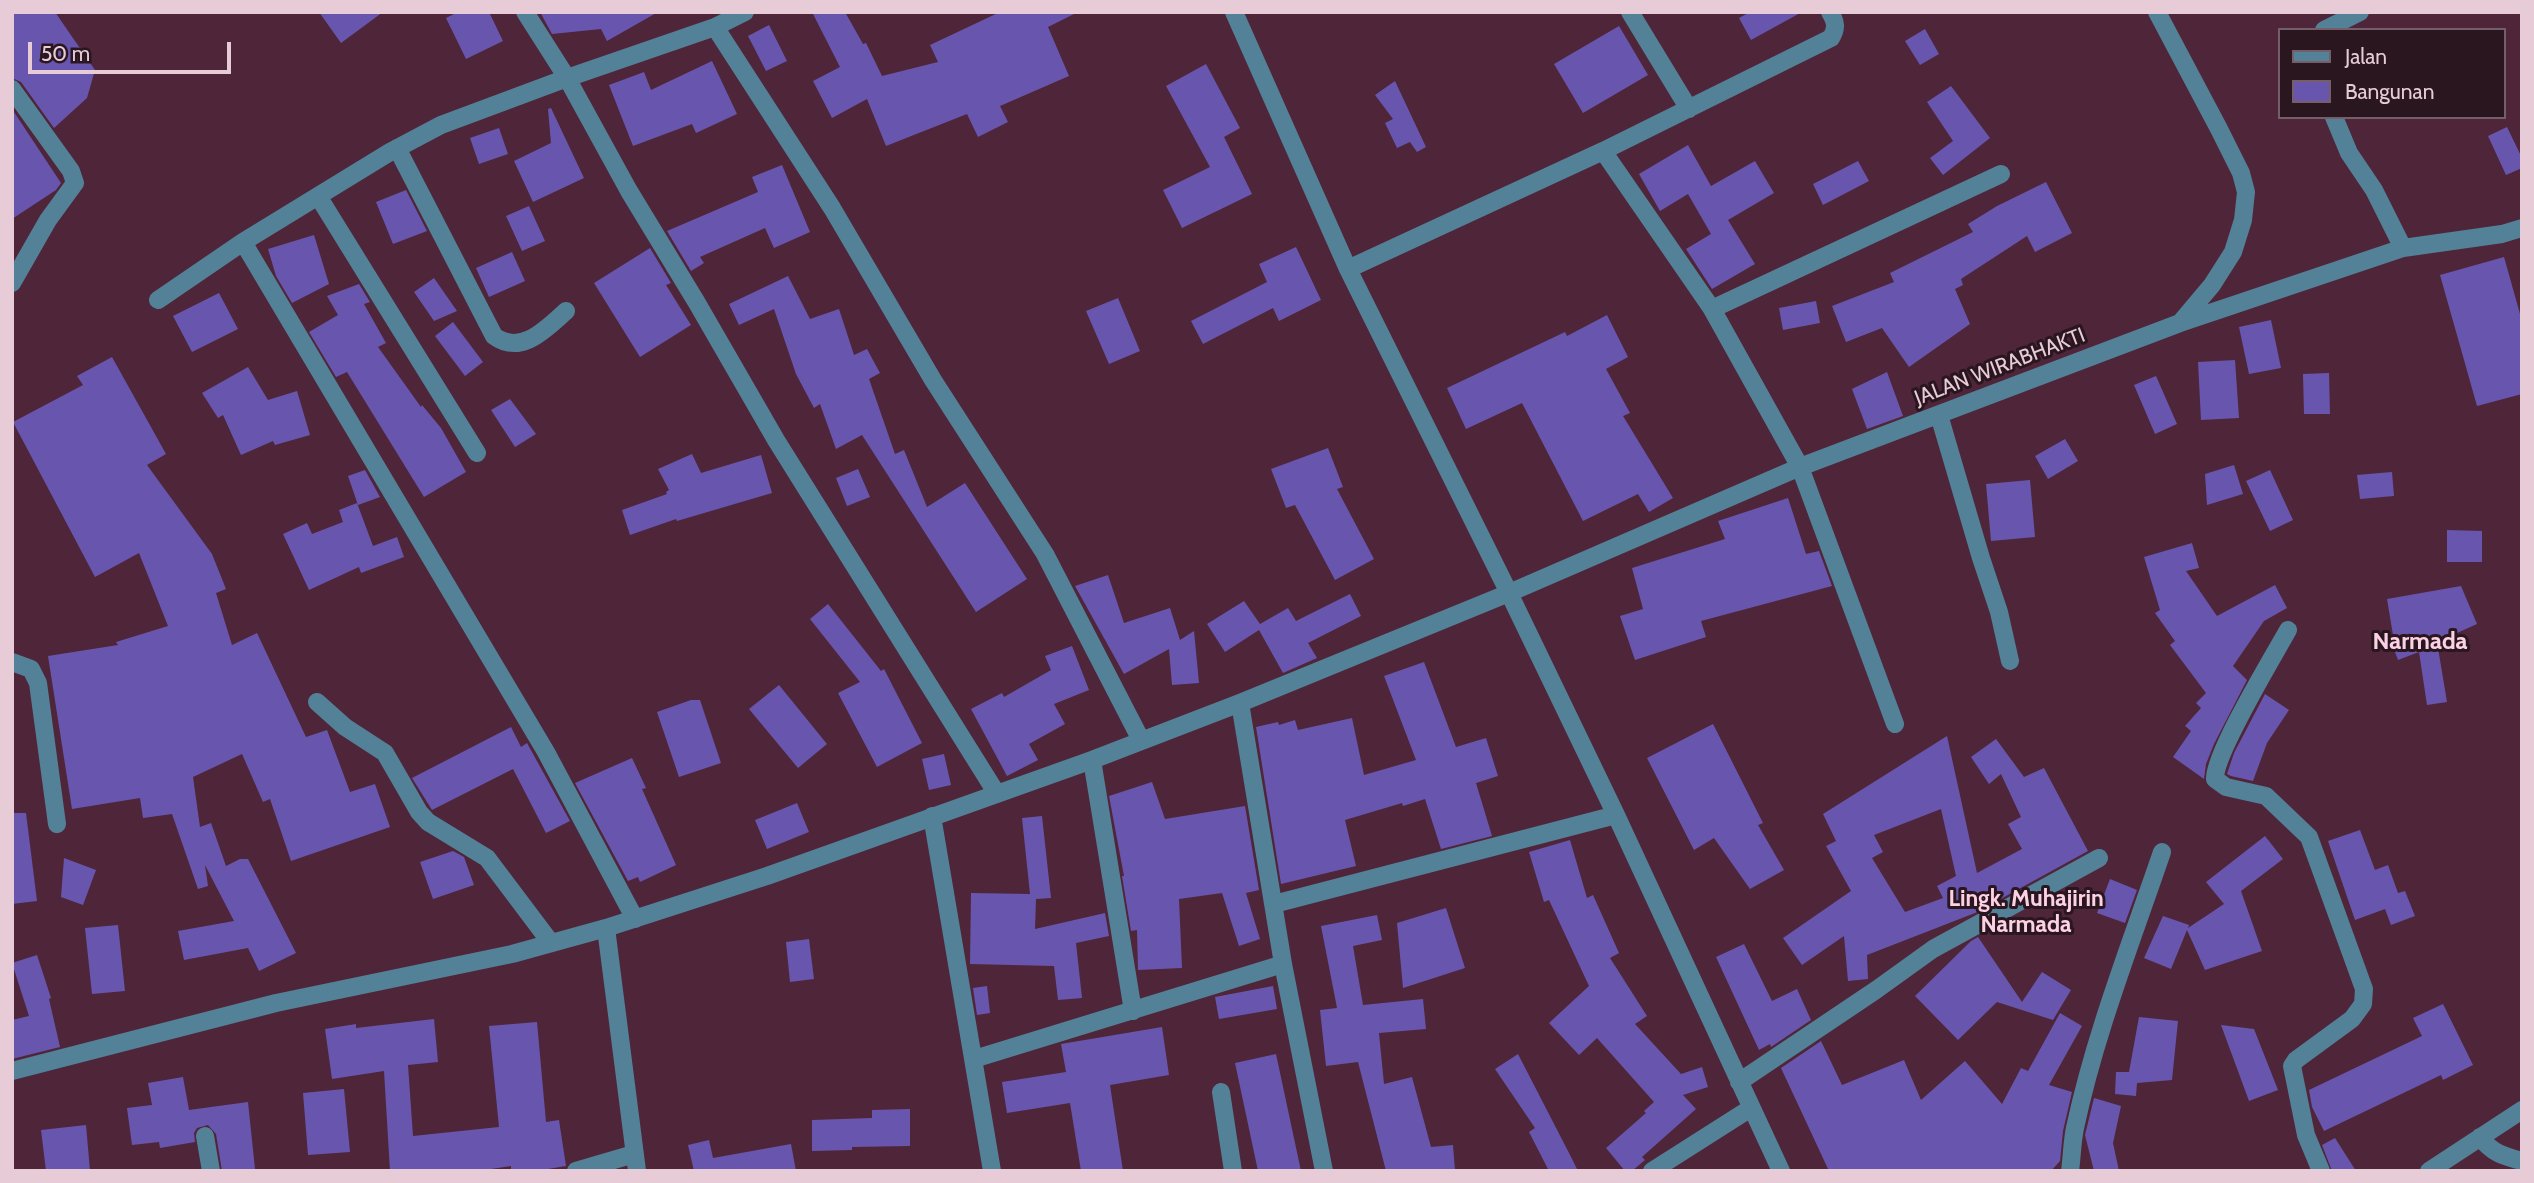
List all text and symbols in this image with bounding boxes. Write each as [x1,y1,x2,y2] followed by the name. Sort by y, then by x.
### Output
[32,28,234,72] scale bar
[2278,28,2506,119] legend
[41,41,90,66] text: 50 m
[2345,44,2387,69] text: Jalan
[2345,79,2434,104] text: Bangunan
[1911,323,2089,411] street label: JALAN WIRABHAKTI
[2372,628,2468,656] district label: Narmada
[1948,885,2104,939] district label: Lingk. Muhajirin Narmada

